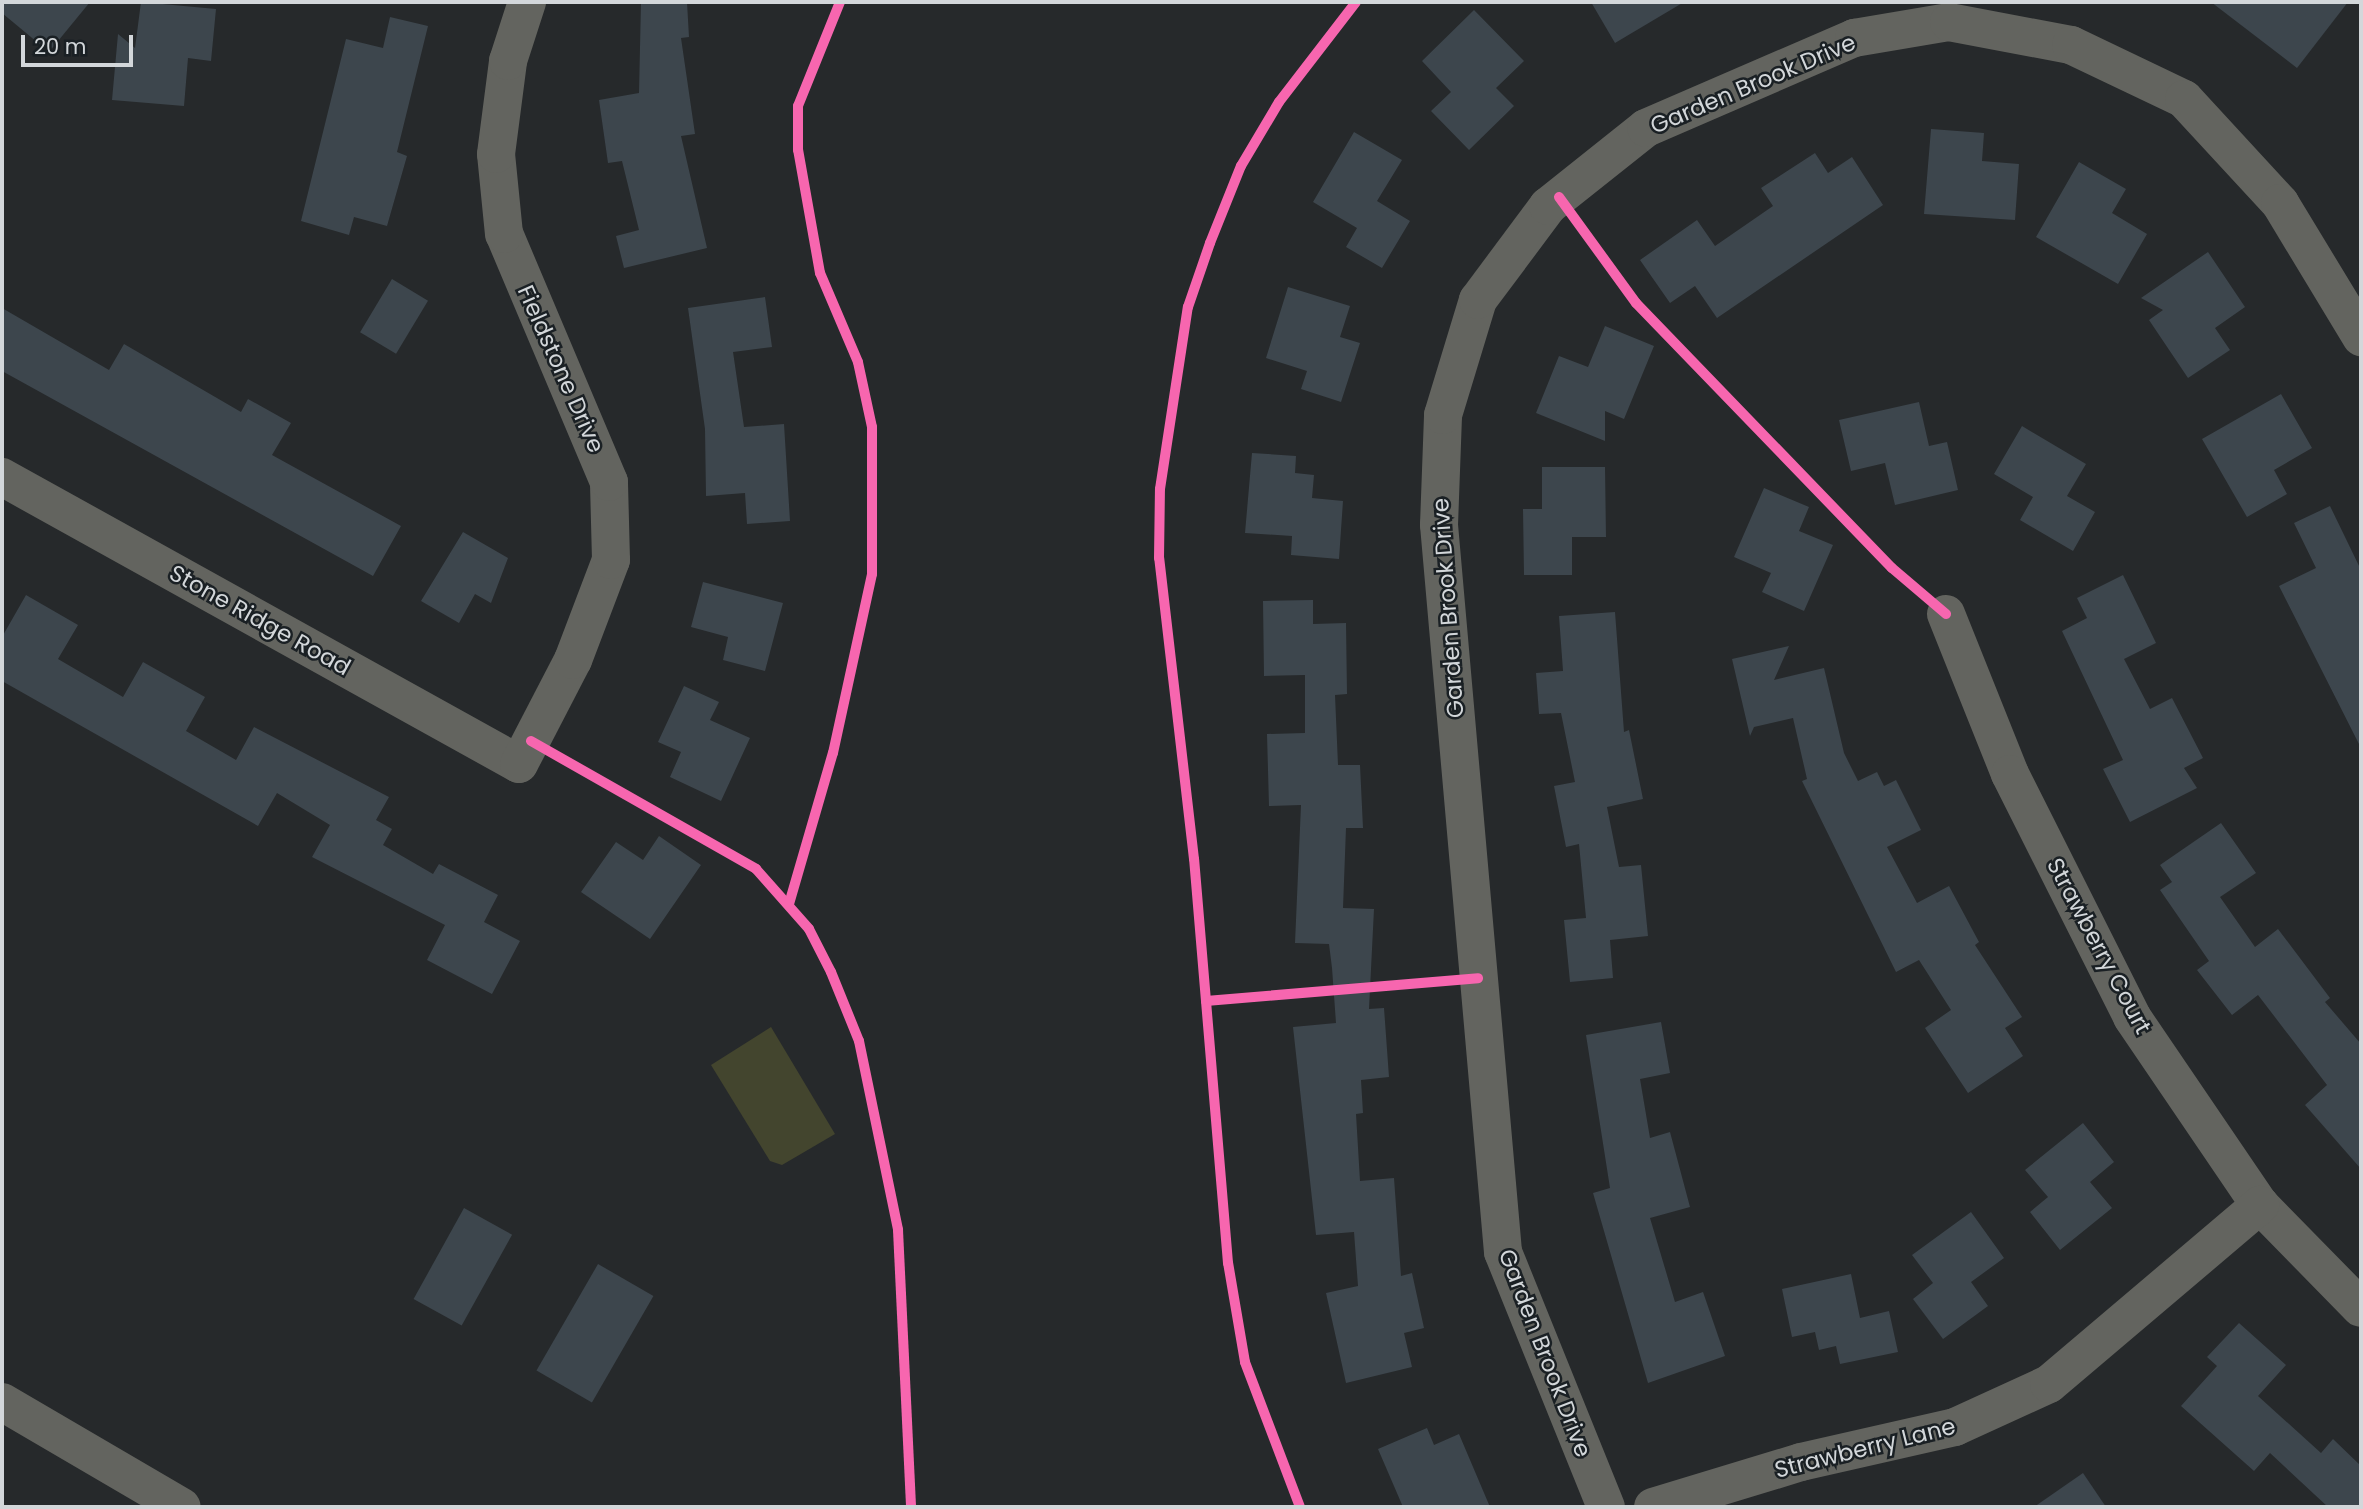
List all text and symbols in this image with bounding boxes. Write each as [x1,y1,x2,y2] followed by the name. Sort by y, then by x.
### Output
[24,21,136,65] scale bar
[1646,28,1860,140] street label: Garden Brook Drive
[34,32,87,61] text: 20 m
[512,281,610,457] street label: Fieldstone Drive
[1427,497,1469,719] street label: Garden Brook Drive
[165,559,355,681] street label: Stone Ridge Road
[2041,853,2157,1039] street label: Strawberry Court
[1493,1245,1597,1461] street label: Garden Brook Drive
[1772,1412,1958,1484] street label: Strawberry Lane

